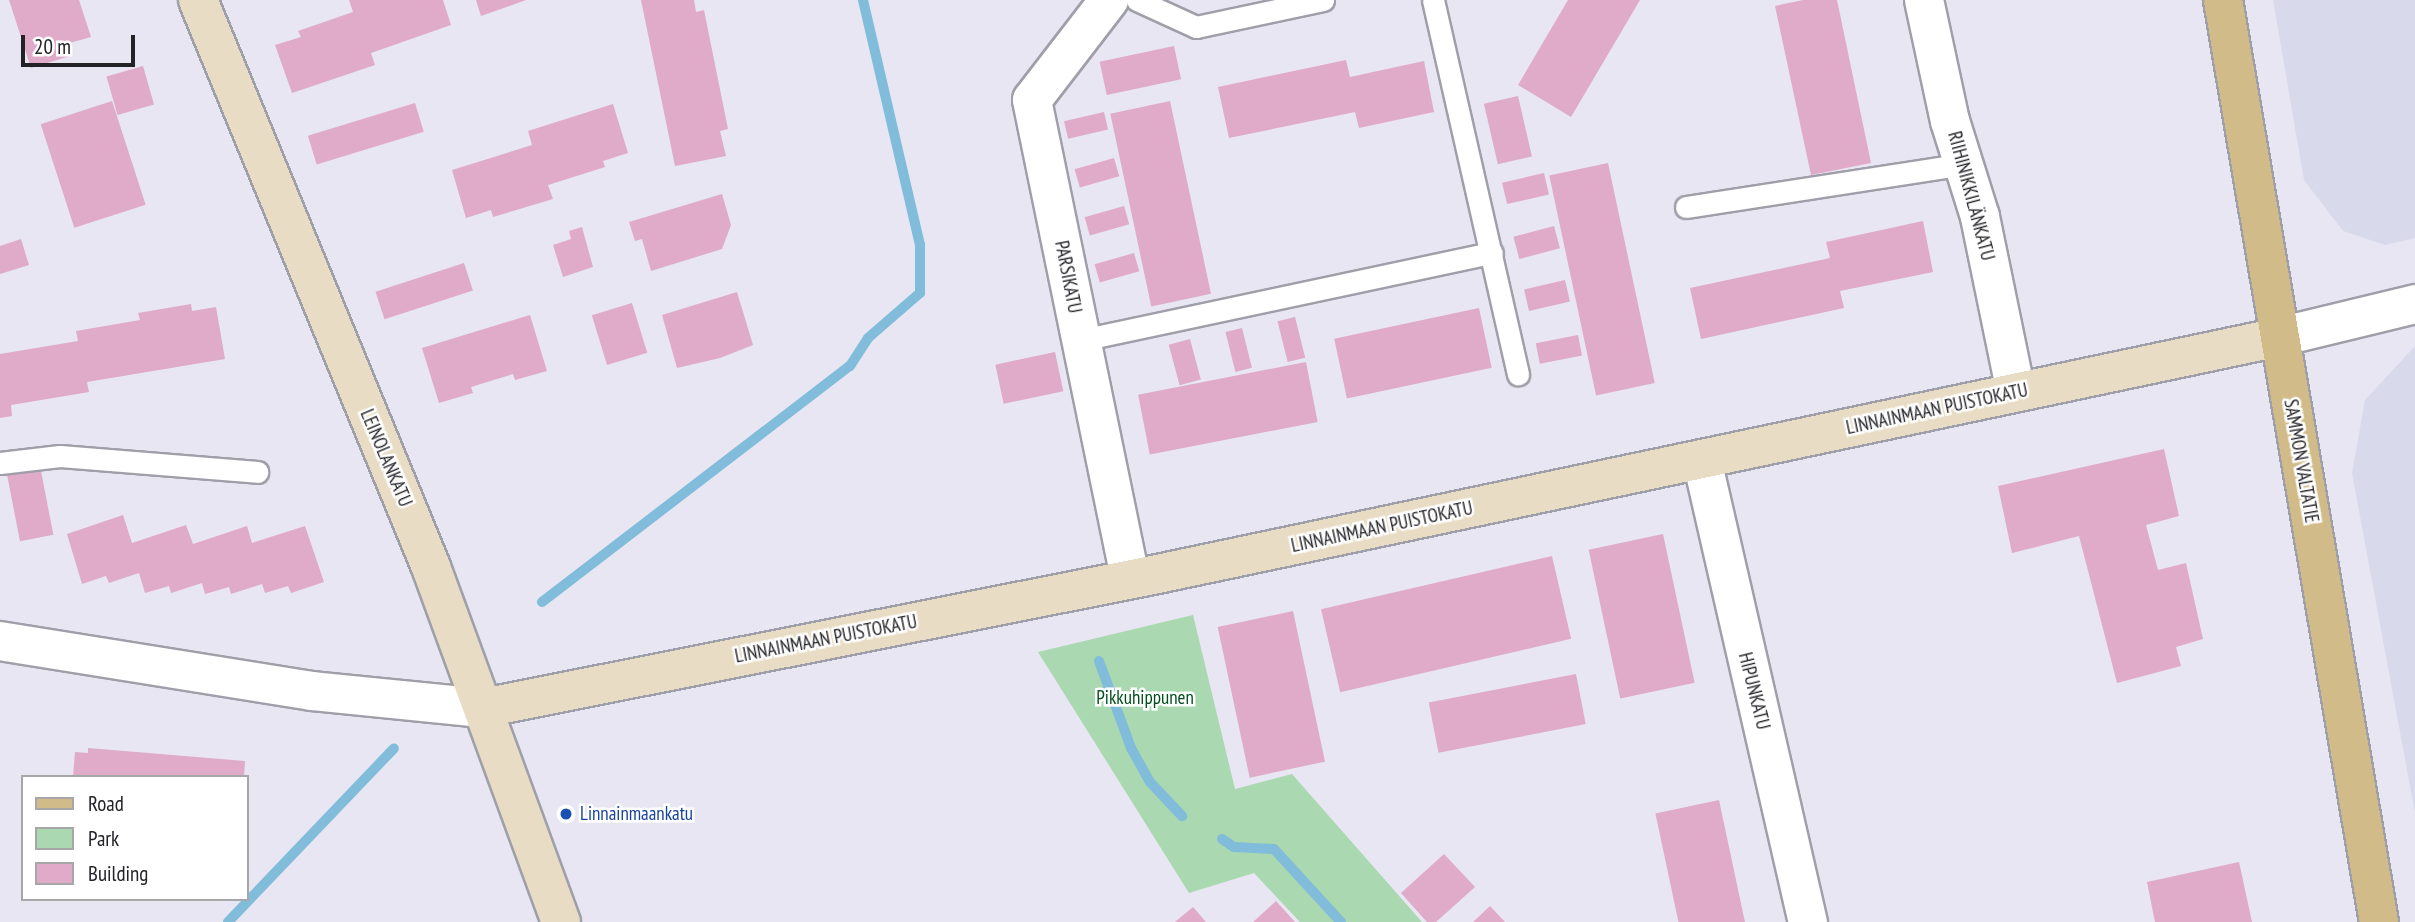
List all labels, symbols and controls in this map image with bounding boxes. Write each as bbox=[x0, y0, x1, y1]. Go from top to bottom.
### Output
scale bar bbox=[24, 21, 138, 65]
text: 20 m bbox=[34, 33, 71, 60]
street label: RIIHINIKKILÄNKATU bbox=[1943, 129, 1999, 263]
street label: PARSIKATU bbox=[1050, 239, 1086, 315]
street label: LINNAINMAAN PUISTOKATU bbox=[1844, 379, 2030, 439]
street label: SAMMON VALTATIE bbox=[2279, 397, 2323, 525]
street label: LEINOLANKATU bbox=[355, 406, 417, 510]
street label: LINNAINMAAN PUISTOKATU bbox=[1289, 497, 1475, 557]
street label: LINNAINMAAN PUISTOKATU bbox=[733, 610, 919, 668]
street label: HIPUNKATU bbox=[1733, 650, 1775, 732]
park label: Pikkuhippunen bbox=[1096, 687, 1194, 709]
legend bbox=[21, 775, 248, 901]
text: Road bbox=[88, 790, 124, 817]
place label: Linnainmaankatu bbox=[580, 803, 693, 825]
marker: Linnainmaankatu bbox=[558, 806, 574, 822]
text: Park bbox=[88, 825, 119, 852]
text: Building bbox=[88, 860, 148, 887]

